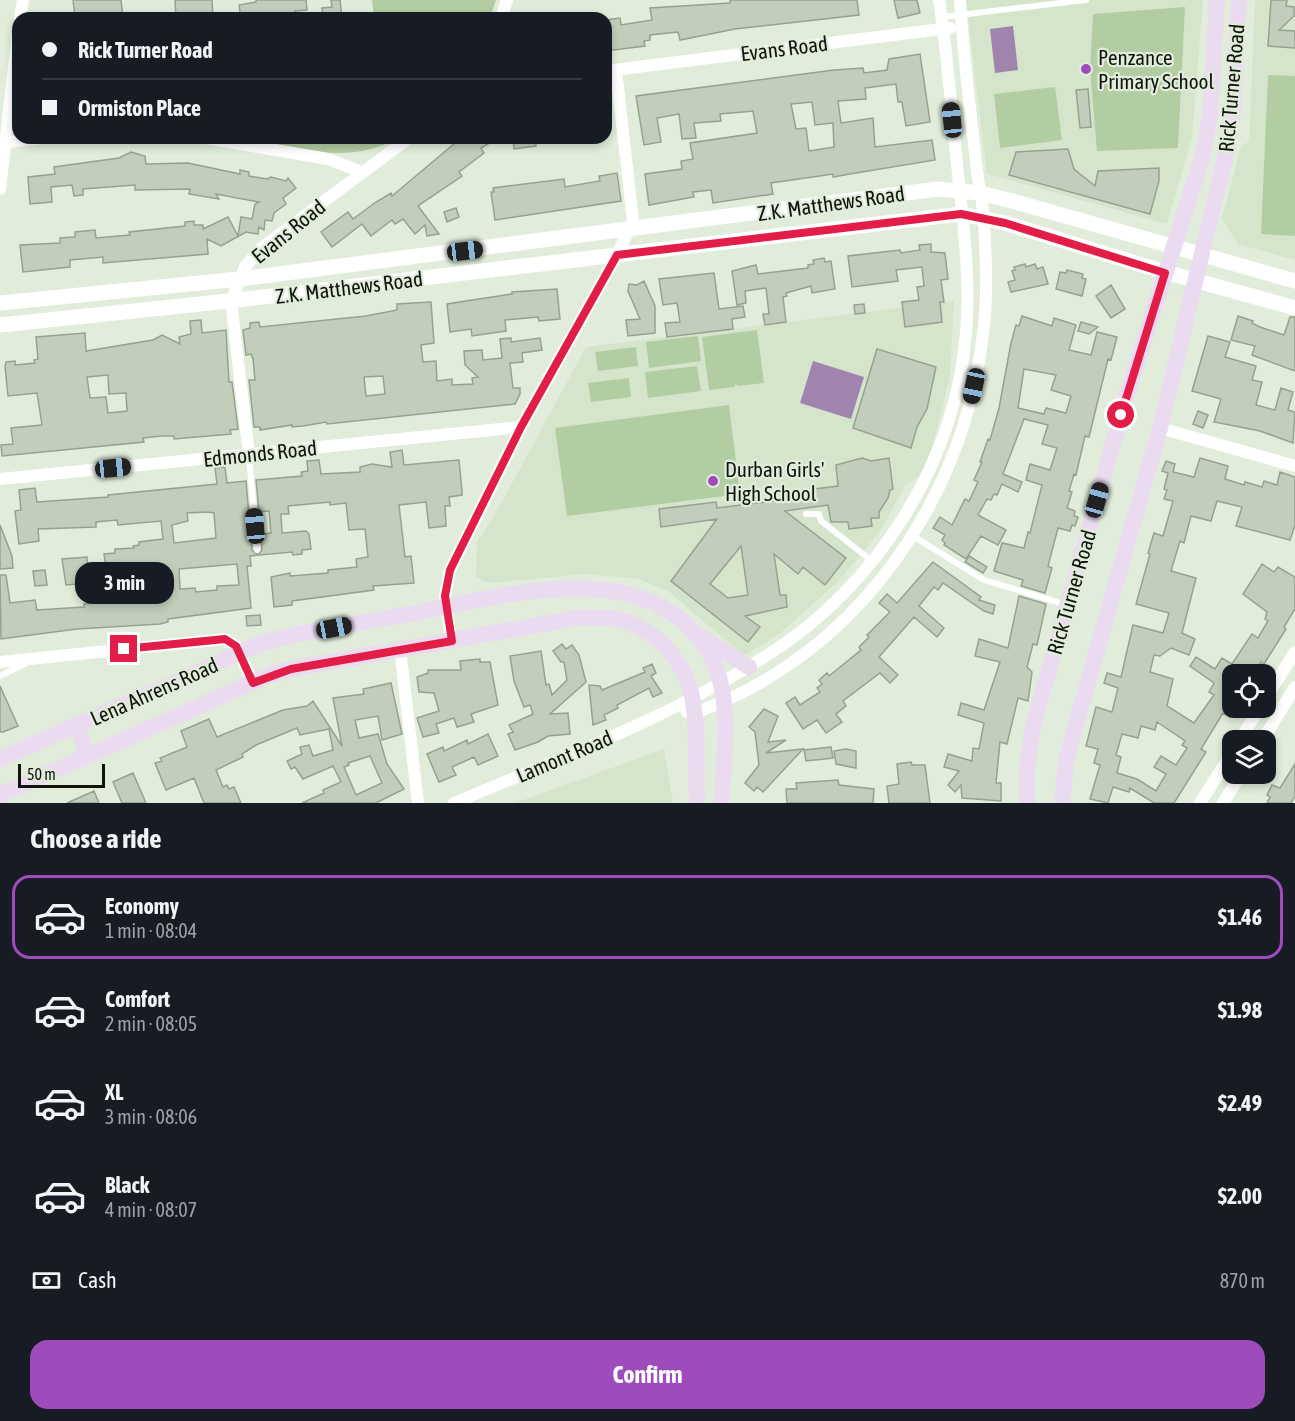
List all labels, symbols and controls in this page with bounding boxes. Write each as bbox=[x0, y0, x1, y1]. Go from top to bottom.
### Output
street label: Rick Turner Road bbox=[1213, 23, 1249, 153]
street label: Evans Road bbox=[739, 31, 829, 65]
text: Rick Turner Road bbox=[78, 37, 213, 63]
place label: Penzance Primary School bbox=[1098, 45, 1214, 93]
marker: Penzance Primary School bbox=[1079, 62, 1093, 76]
text: Ormiston Place bbox=[78, 95, 201, 121]
car bbox=[941, 101, 963, 139]
street label: Z.K. Matthews Road bbox=[756, 181, 906, 225]
street label: Evans Road bbox=[246, 194, 330, 268]
car bbox=[446, 240, 484, 262]
street label: Z.K. Matthews Road bbox=[274, 266, 424, 308]
car bbox=[961, 367, 987, 405]
route start bbox=[1107, 401, 1134, 428]
street label: Edmonds Road bbox=[202, 435, 318, 471]
car bbox=[94, 457, 132, 479]
place label: Durban Girls' High School bbox=[725, 457, 824, 505]
marker: Durban Girls' High School bbox=[706, 474, 720, 488]
car bbox=[1083, 480, 1111, 520]
car bbox=[244, 507, 266, 545]
street label: Rick Turner Road bbox=[1042, 527, 1100, 657]
callout: 3 min bbox=[74, 562, 174, 604]
text: 3 min bbox=[104, 571, 145, 594]
car bbox=[315, 616, 353, 640]
route end bbox=[110, 635, 137, 662]
street label: Lena Ahrens Road bbox=[86, 652, 222, 730]
map controls bbox=[1222, 664, 1276, 784]
button: locate bbox=[1222, 664, 1276, 718]
street label: Lamont Road bbox=[512, 725, 616, 787]
button: layers bbox=[1222, 730, 1276, 784]
scale bar bbox=[18, 761, 105, 788]
text: 50 m bbox=[27, 765, 56, 783]
text: Choose a ride bbox=[30, 823, 162, 854]
icon: car bbox=[33, 890, 87, 944]
text: Economy bbox=[105, 893, 179, 919]
text: $1.46 bbox=[1218, 904, 1262, 930]
text: 1 min · 08:04 bbox=[105, 919, 197, 942]
icon: car bbox=[33, 983, 87, 1037]
text: Comfort bbox=[105, 986, 170, 1012]
text: $1.98 bbox=[1218, 997, 1262, 1023]
text: 2 min · 08:05 bbox=[105, 1012, 197, 1035]
icon: car bbox=[33, 1076, 87, 1130]
text: XL bbox=[105, 1079, 123, 1105]
text: $2.49 bbox=[1218, 1090, 1262, 1116]
text: 3 min · 08:06 bbox=[105, 1105, 197, 1128]
icon: car bbox=[33, 1169, 87, 1223]
text: Black bbox=[105, 1172, 149, 1198]
text: $2.00 bbox=[1218, 1183, 1262, 1209]
text: 4 min · 08:07 bbox=[105, 1198, 197, 1221]
icon: cash bbox=[30, 1264, 63, 1297]
text: Cash bbox=[78, 1267, 117, 1293]
text: 870 m bbox=[1220, 1269, 1265, 1292]
button: Confirm bbox=[30, 1340, 1265, 1409]

